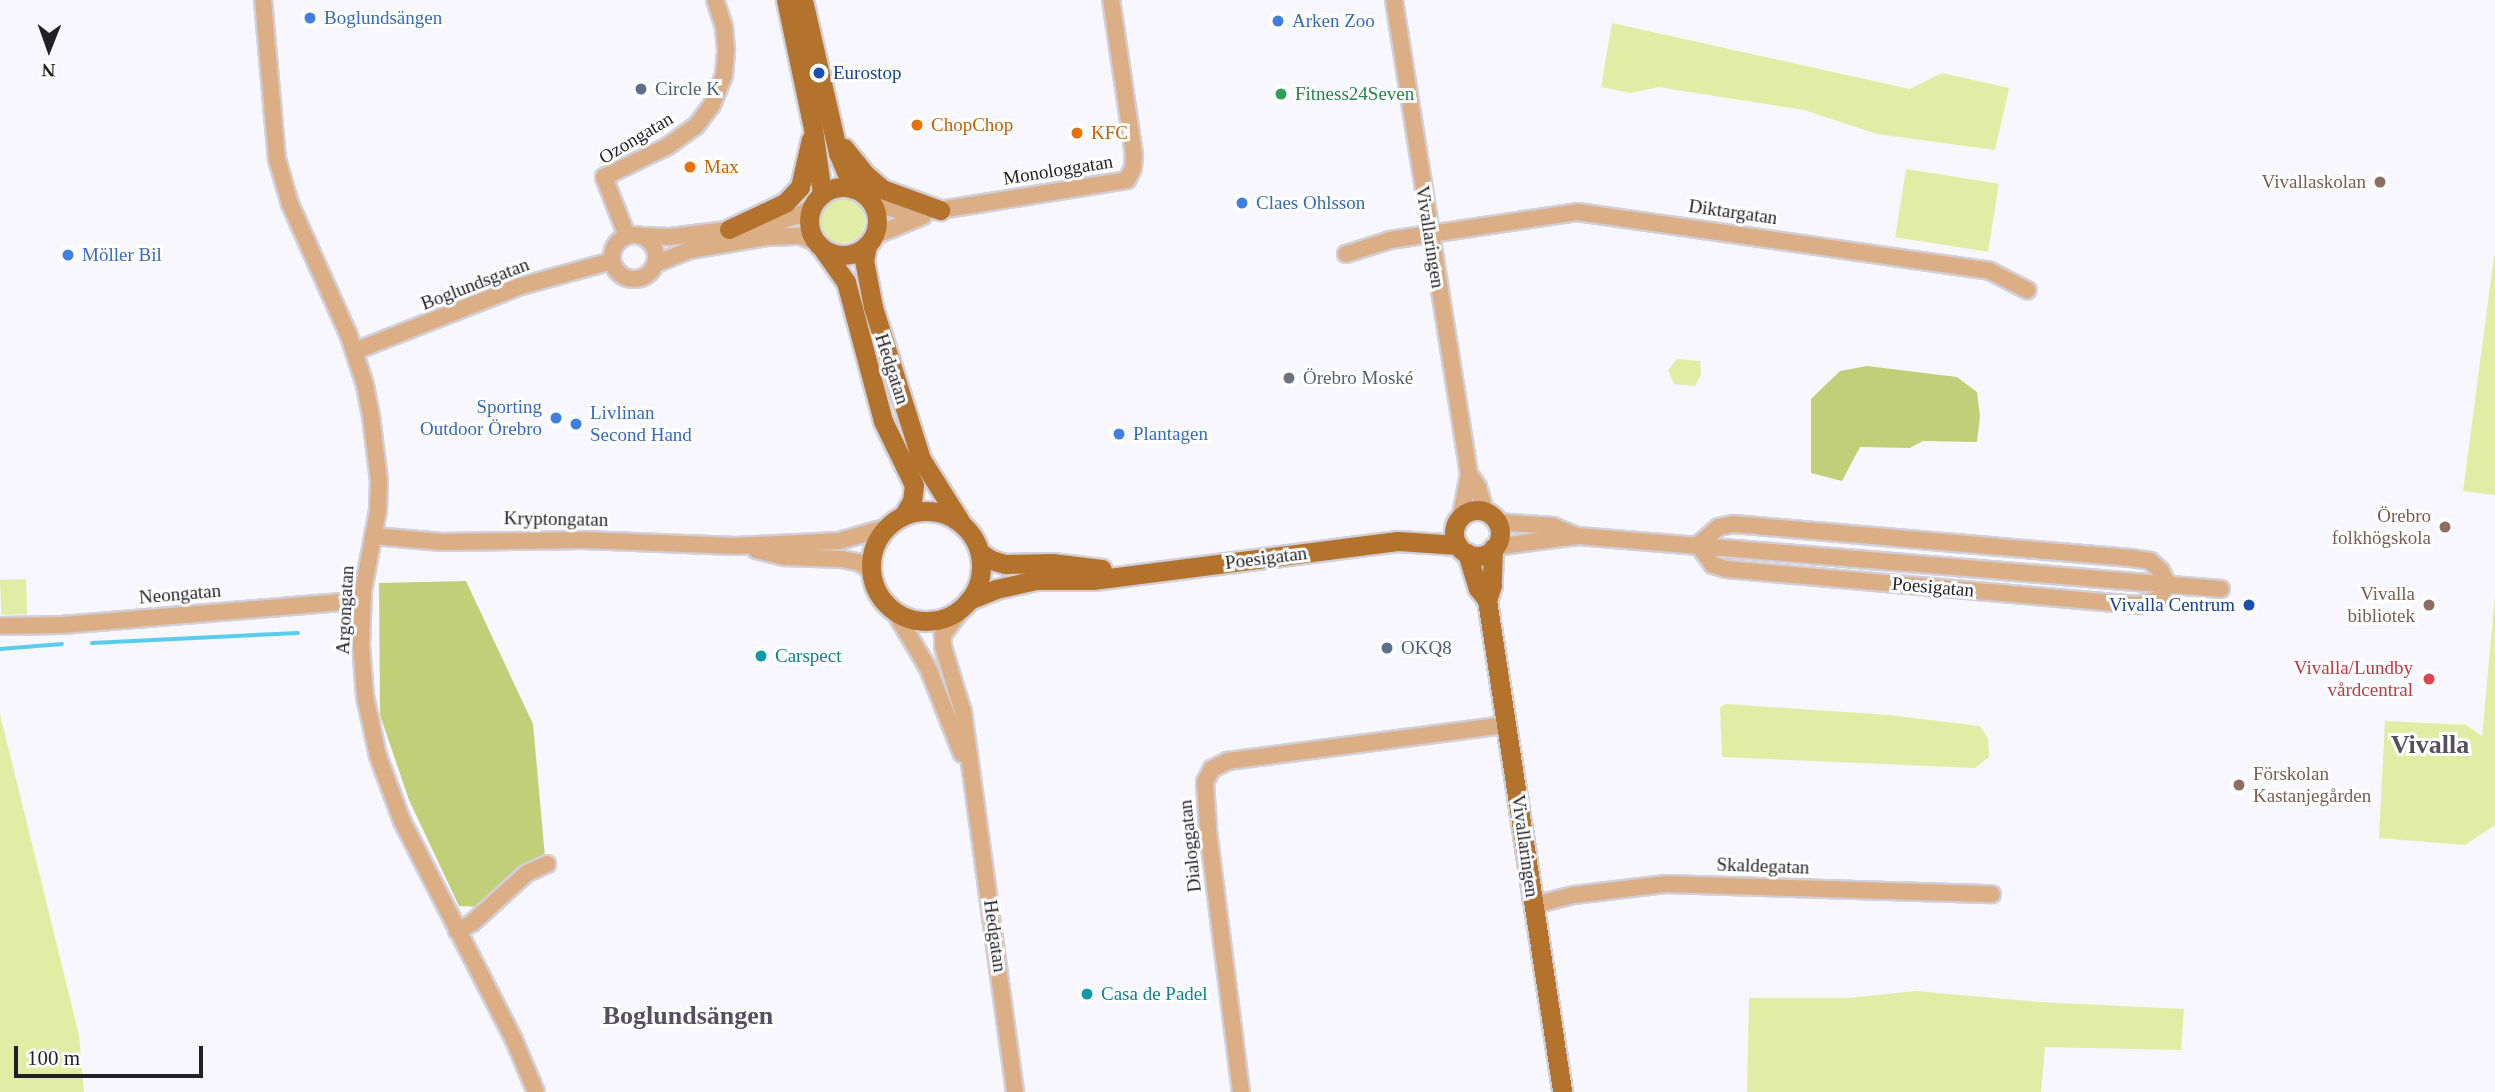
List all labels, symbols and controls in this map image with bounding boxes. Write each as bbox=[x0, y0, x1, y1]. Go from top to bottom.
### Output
place label: Boglundsängen bbox=[324, 7, 442, 29]
marker: Boglundsängen bbox=[302, 10, 318, 26]
place label: Arken Zoo bbox=[1292, 10, 1375, 32]
marker: Arken Zoo bbox=[1270, 13, 1286, 29]
north arrow bbox=[14, 14, 84, 84]
text: N bbox=[42, 60, 56, 81]
place label: Eurostop bbox=[833, 62, 902, 84]
marker: Eurostop bbox=[811, 65, 827, 81]
place label: Circle K bbox=[655, 78, 720, 100]
marker: Circle K bbox=[633, 81, 649, 97]
place label: Fitness24Seven bbox=[1295, 83, 1414, 105]
marker: Fitness24Seven bbox=[1273, 86, 1289, 102]
street label: Ozongatan bbox=[595, 107, 677, 169]
place label: ChopChop bbox=[931, 114, 1013, 136]
marker: ChopChop bbox=[909, 117, 925, 133]
place label: KFC bbox=[1091, 122, 1128, 144]
marker: KFC bbox=[1069, 125, 1085, 141]
street label: Monologgatan bbox=[1001, 150, 1115, 190]
place label: Max bbox=[704, 156, 739, 178]
marker: Max bbox=[682, 159, 698, 175]
place label: Vivallaskolan bbox=[2262, 171, 2366, 193]
marker: Vivallaskolan bbox=[2372, 174, 2388, 190]
street label: Vivallaringen bbox=[1411, 184, 1449, 290]
place label: Claes Ohlsson bbox=[1256, 192, 1365, 214]
street label: Diktargatan bbox=[1687, 194, 1779, 230]
marker: Claes Ohlsson bbox=[1234, 195, 1250, 211]
place label: Möller Bil bbox=[82, 244, 162, 266]
marker: Möller Bil bbox=[60, 247, 76, 263]
street label: Boglundsgatan bbox=[418, 253, 532, 315]
street label: Hedgatan bbox=[870, 331, 914, 407]
place label: Örebro Moské bbox=[1303, 367, 1413, 389]
marker: Örebro Moské bbox=[1281, 370, 1297, 386]
place label: Sporting Outdoor Örebro bbox=[420, 396, 542, 440]
place label: Livlinan Second Hand bbox=[590, 402, 692, 446]
marker: Sporting Outdoor Örebro bbox=[548, 410, 564, 426]
marker: Livlinan Second Hand bbox=[568, 416, 584, 432]
place label: Plantagen bbox=[1133, 423, 1208, 445]
marker: Plantagen bbox=[1111, 426, 1127, 442]
place label: Örebro folkhögskola bbox=[2332, 505, 2431, 549]
street label: Kryptongatan bbox=[504, 507, 608, 531]
marker: Örebro folkhögskola bbox=[2437, 519, 2453, 535]
street label: Poesigatan bbox=[1224, 542, 1308, 574]
street label: Argongatan bbox=[331, 565, 359, 655]
street label: Poesigatan bbox=[1891, 572, 1975, 602]
street label: Neongatan bbox=[138, 579, 222, 609]
place label: Vivalla bibliotek bbox=[2347, 583, 2415, 627]
place label: Vivalla Centrum bbox=[2109, 594, 2235, 616]
marker: Vivalla Centrum bbox=[2241, 597, 2257, 613]
marker: Vivalla bibliotek bbox=[2421, 597, 2437, 613]
place label: OKQ8 bbox=[1401, 637, 1452, 659]
marker: OKQ8 bbox=[1379, 640, 1395, 656]
place label: Carspect bbox=[775, 645, 841, 667]
marker: Carspect bbox=[753, 648, 769, 664]
place label: Vivalla/Lundby vårdcentral bbox=[2294, 657, 2413, 701]
marker: Vivalla/Lundby vårdcentral bbox=[2419, 669, 2439, 689]
district label: Vivalla bbox=[2391, 729, 2469, 761]
place label: Förskolan Kastanjegården bbox=[2253, 763, 2371, 807]
marker: Förskolan Kastanjegården bbox=[2231, 777, 2247, 793]
street label: Vivallaringen bbox=[1507, 793, 1543, 899]
street label: Dialoggatan bbox=[1174, 799, 1206, 893]
street label: Skaldegatan bbox=[1716, 853, 1810, 879]
street label: Hedgatan bbox=[979, 898, 1011, 974]
place label: Casa de Padel bbox=[1101, 983, 1208, 1005]
marker: Casa de Padel bbox=[1079, 986, 1095, 1002]
district label: Boglundsängen bbox=[603, 1000, 773, 1032]
scale bar bbox=[18, 1032, 206, 1076]
text: 100 m bbox=[27, 1046, 80, 1070]

